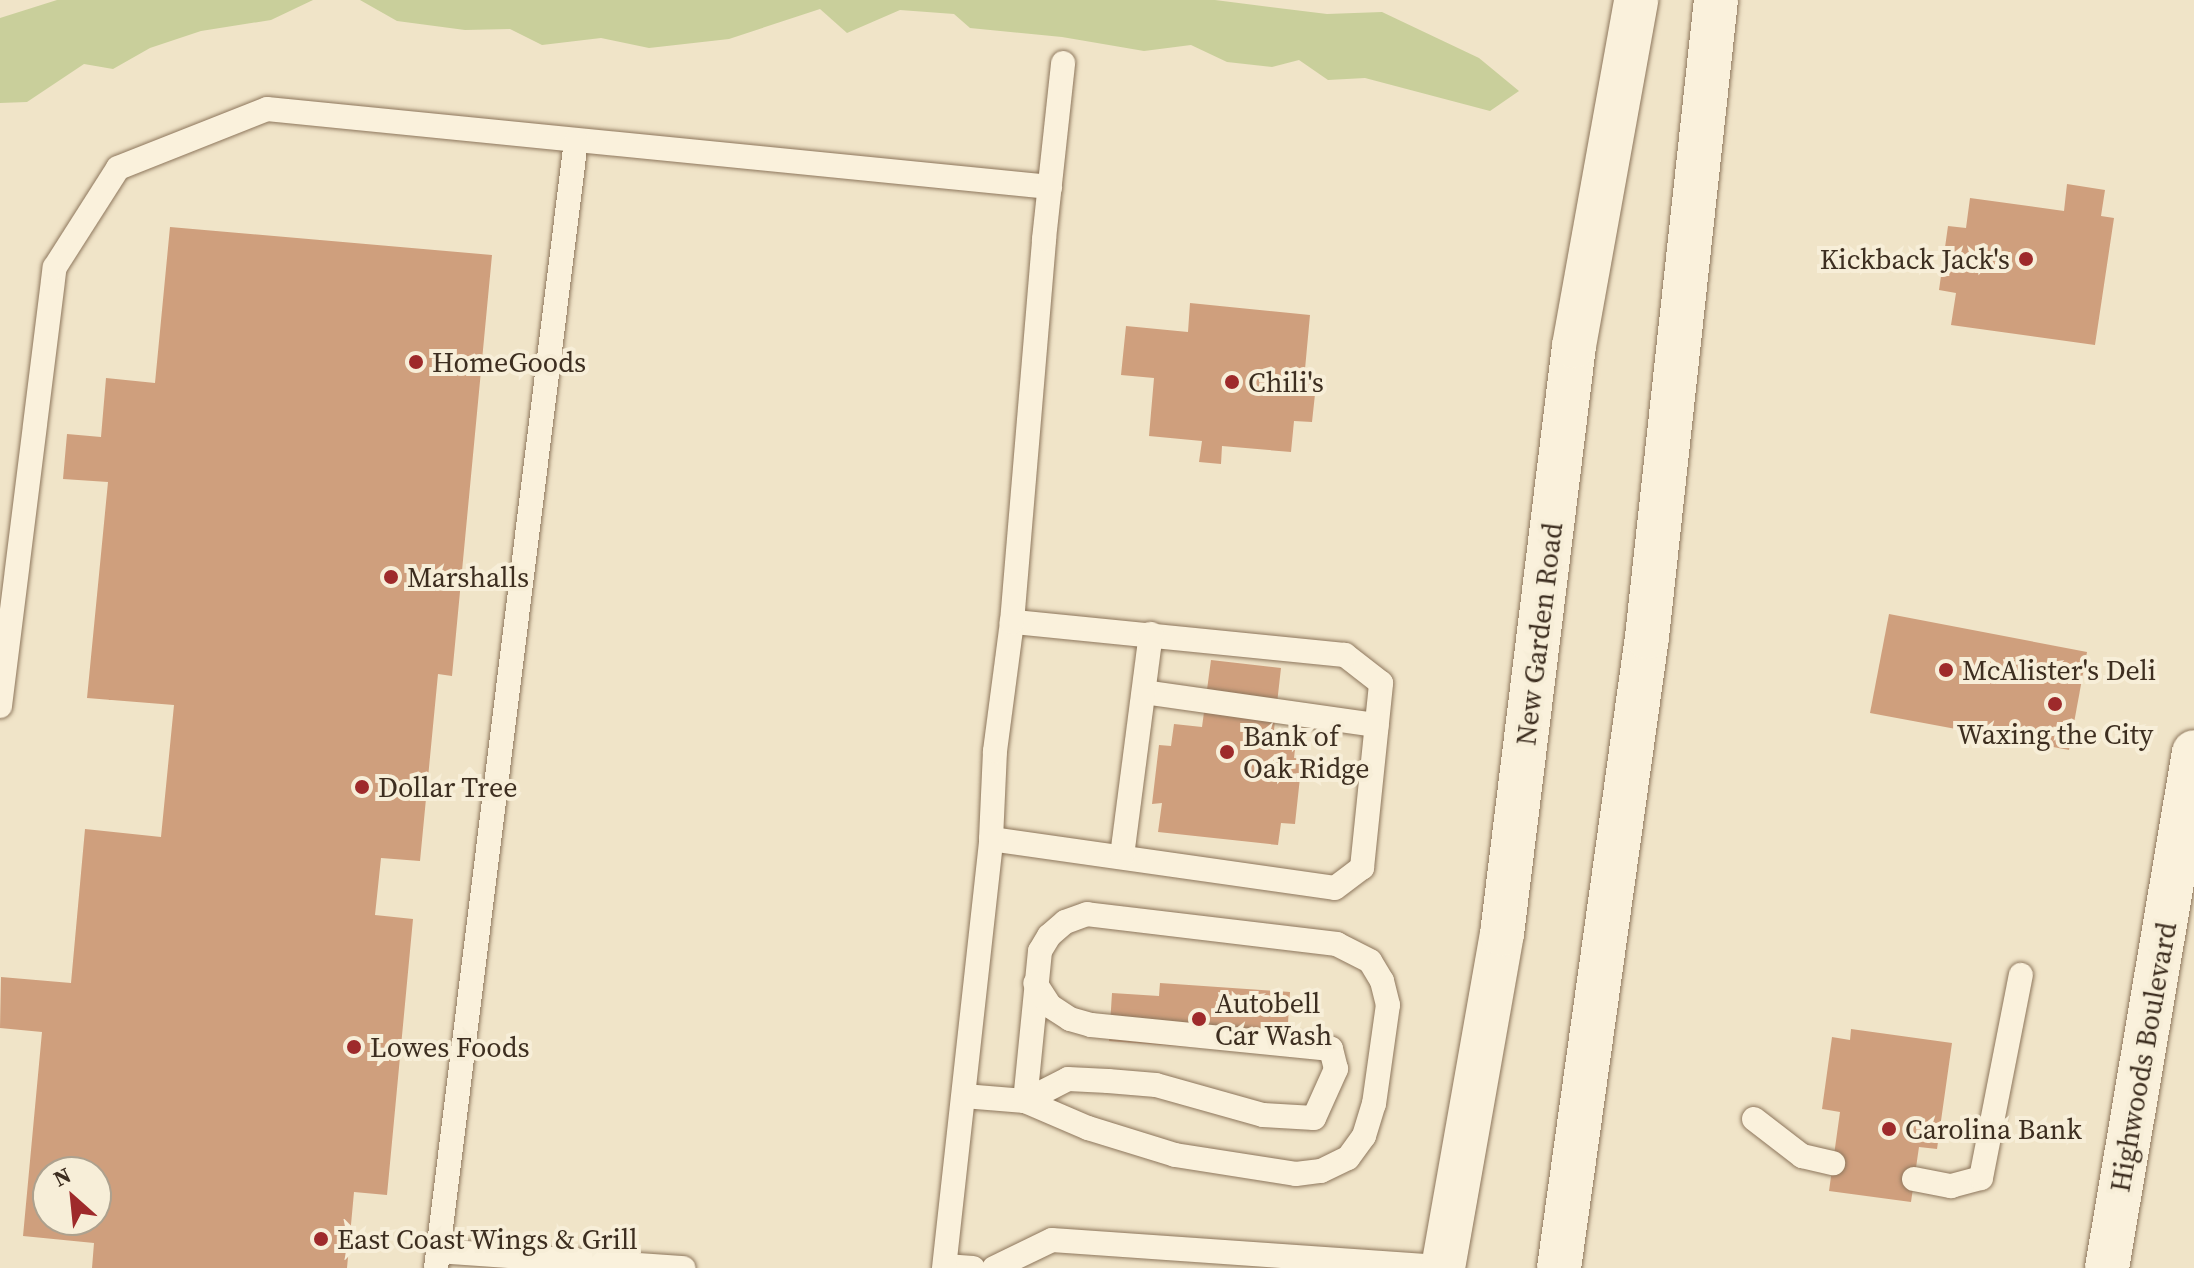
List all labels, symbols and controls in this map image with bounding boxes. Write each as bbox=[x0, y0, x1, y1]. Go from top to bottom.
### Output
place label: Kickback Jack's bbox=[1820, 242, 2010, 276]
marker: Kickback Jack's bbox=[2017, 250, 2035, 268]
place label: HomeGoods bbox=[432, 345, 586, 379]
marker: HomeGoods bbox=[407, 353, 425, 371]
place label: Chili's bbox=[1248, 365, 1324, 399]
marker: Chili's bbox=[1223, 373, 1241, 391]
street label: New Garden Road bbox=[1509, 521, 1569, 747]
place label: Marshalls bbox=[407, 560, 529, 594]
marker: Marshalls bbox=[382, 568, 400, 586]
place label: McAlister's Deli bbox=[1962, 653, 2156, 687]
marker: McAlister's Deli bbox=[1937, 661, 1955, 679]
marker: Waxing the City bbox=[2046, 695, 2064, 713]
place label: Waxing the City bbox=[1957, 717, 2153, 751]
place label: Bank of Oak Ridge bbox=[1243, 719, 1370, 785]
marker: Bank of Oak Ridge bbox=[1218, 743, 1236, 761]
place label: Dollar Tree bbox=[378, 770, 518, 804]
marker: Dollar Tree bbox=[353, 778, 371, 796]
street label: Highwoods Boulevard bbox=[2103, 919, 2183, 1195]
place label: Autobell Car Wash bbox=[1215, 986, 1333, 1052]
marker: Autobell Car Wash bbox=[1190, 1010, 1208, 1028]
place label: Lowes Foods bbox=[370, 1030, 530, 1064]
marker: Lowes Foods bbox=[345, 1038, 363, 1056]
place label: Carolina Bank bbox=[1905, 1112, 2082, 1146]
marker: Carolina Bank bbox=[1880, 1120, 1898, 1138]
north arrow bbox=[32, 1156, 112, 1236]
text: N bbox=[48, 1159, 76, 1193]
place label: East Coast Wings & Grill bbox=[337, 1222, 638, 1256]
marker: East Coast Wings & Grill bbox=[312, 1230, 330, 1248]

